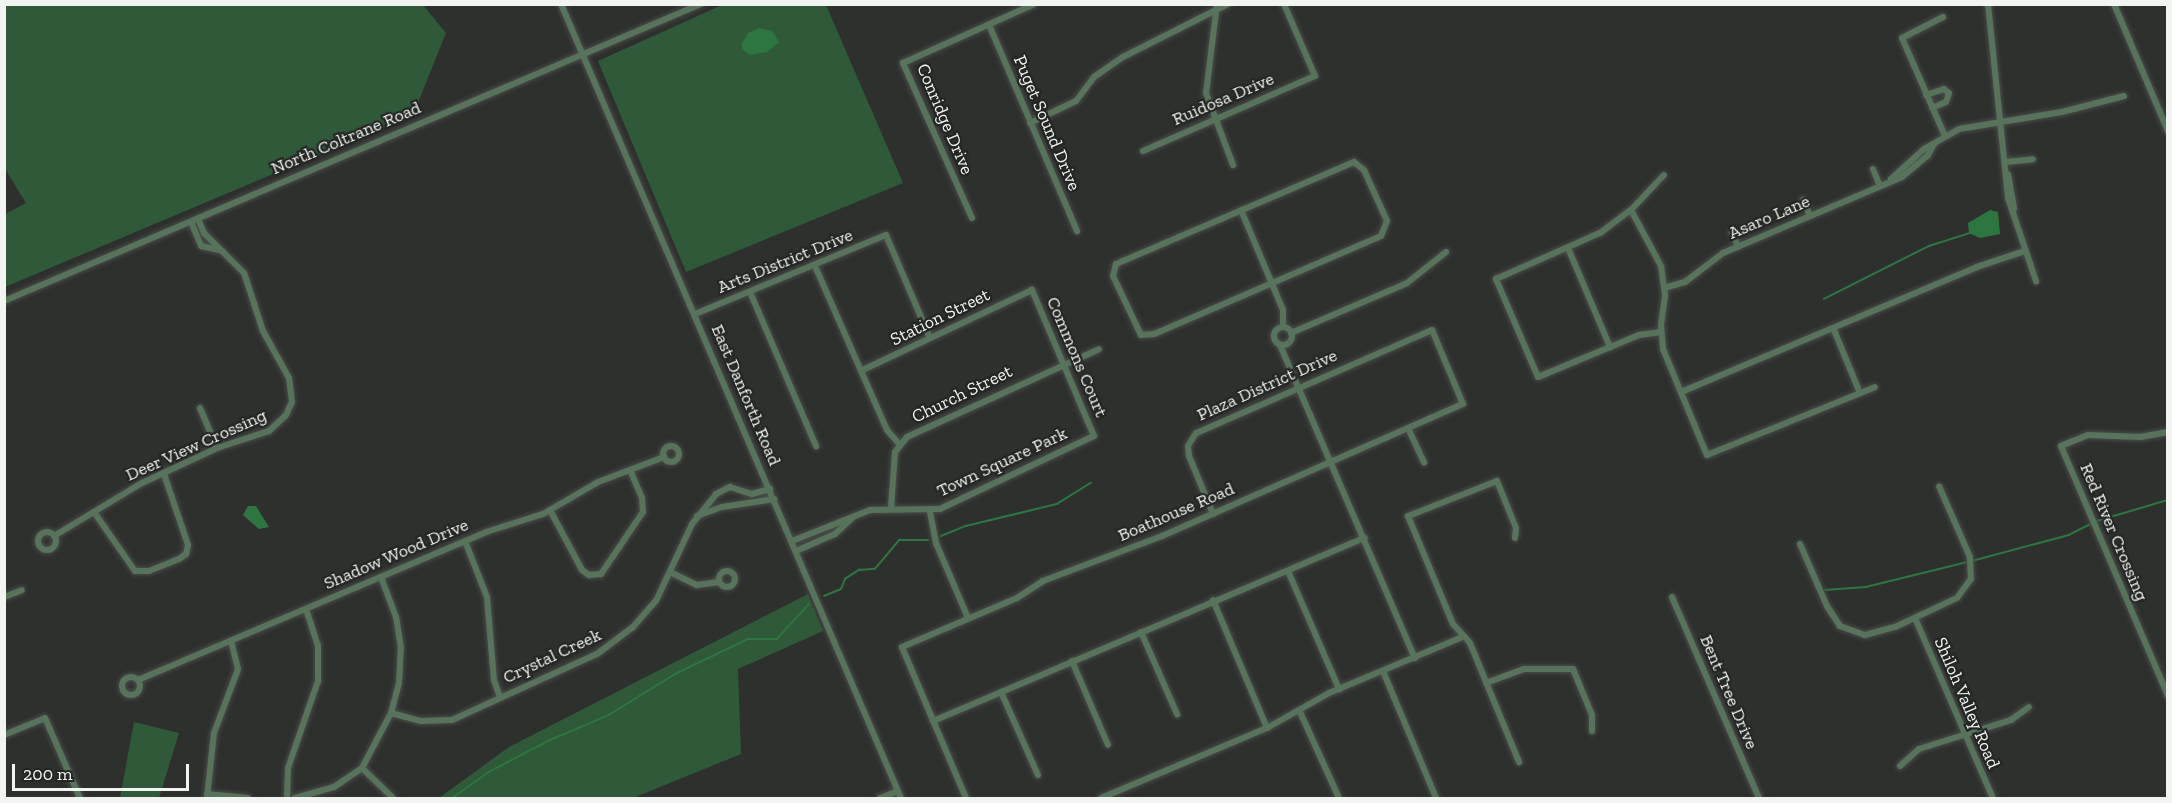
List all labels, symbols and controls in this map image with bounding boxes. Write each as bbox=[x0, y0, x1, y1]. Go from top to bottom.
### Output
street label: Puget Sound Drive bbox=[1009, 52, 1085, 194]
street label: Conridge Drive bbox=[912, 60, 978, 178]
street label: Ruidosa Drive bbox=[1169, 68, 1277, 130]
street label: North Coltrane Road bbox=[268, 97, 424, 179]
street label: Asaro Lane bbox=[1725, 190, 1813, 244]
street label: Arts District Drive bbox=[714, 224, 856, 298]
street label: Station Street bbox=[887, 284, 993, 350]
street label: Commons Court bbox=[1042, 294, 1112, 420]
street label: East Danforth Road bbox=[706, 321, 786, 469]
street label: Plaza District Drive bbox=[1194, 344, 1340, 426]
street label: Church Street bbox=[908, 360, 1016, 428]
street label: Deer View Crossing bbox=[122, 404, 270, 486]
street label: Town Square Park bbox=[934, 422, 1070, 502]
street label: Red River Crossing bbox=[2075, 460, 2153, 604]
street label: Boathouse Road bbox=[1115, 478, 1237, 546]
street label: Shadow Wood Drive bbox=[320, 514, 472, 594]
street label: Crystal Creek bbox=[500, 624, 604, 688]
street label: Bent Tree Drive bbox=[1695, 632, 1763, 752]
street label: Shiloh Valley Road bbox=[1929, 634, 2005, 772]
scale bar bbox=[15, 752, 192, 790]
text: 200 m bbox=[23, 763, 73, 785]

